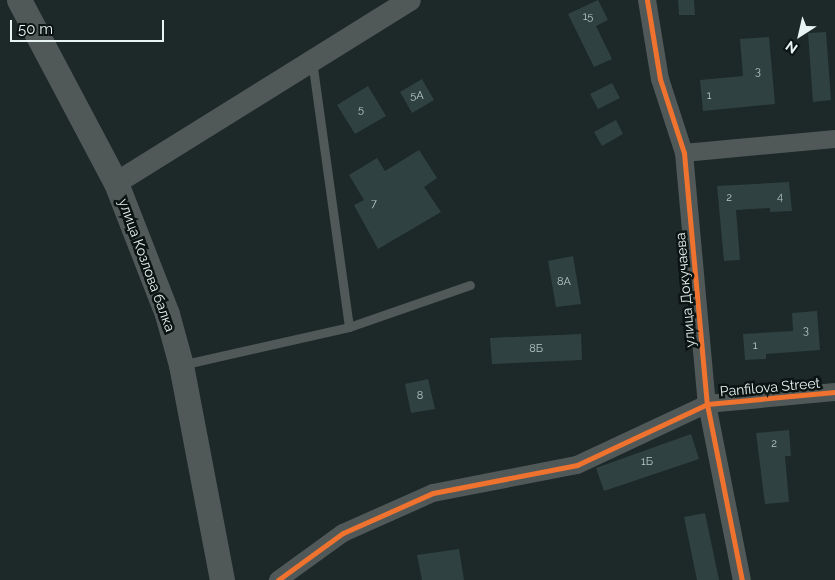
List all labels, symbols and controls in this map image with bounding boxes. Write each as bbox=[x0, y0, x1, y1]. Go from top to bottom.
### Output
scale bar bbox=[12, 10, 166, 42]
house number: 15 bbox=[583, 10, 593, 24]
north arrow bbox=[775, 10, 825, 60]
text: 50 m bbox=[18, 20, 53, 38]
text: N bbox=[782, 38, 800, 57]
house number: 3 bbox=[755, 65, 761, 79]
house number: 5А bbox=[410, 89, 424, 103]
house number: 1 bbox=[707, 89, 711, 103]
house number: 5 bbox=[358, 103, 364, 117]
house number: 4 bbox=[777, 190, 783, 204]
house number: 2 bbox=[726, 191, 732, 205]
street label: улица Козлова балка bbox=[115, 196, 179, 334]
house number: 7 bbox=[371, 197, 377, 211]
street label: улица Докучаева bbox=[672, 232, 698, 348]
house number: 8А bbox=[557, 275, 571, 289]
house number: 3 bbox=[803, 324, 809, 338]
house number: 1 bbox=[753, 339, 757, 353]
house number: 8Б bbox=[529, 342, 543, 356]
street label: Panfilova Street bbox=[719, 374, 821, 400]
house number: 8 bbox=[417, 389, 423, 403]
house number: 2 bbox=[771, 437, 777, 451]
house number: 1Б bbox=[641, 455, 653, 469]

